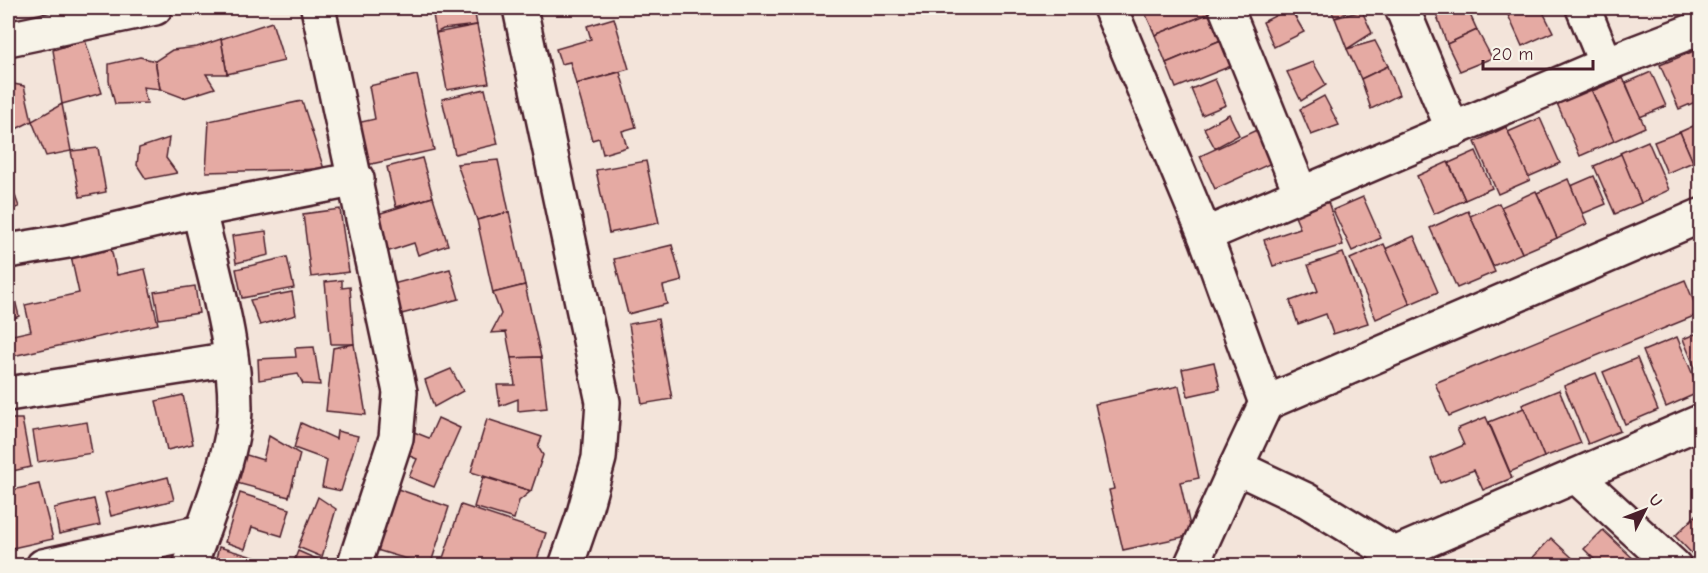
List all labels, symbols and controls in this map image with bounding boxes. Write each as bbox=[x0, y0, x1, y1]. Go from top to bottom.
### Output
scale bar bbox=[1483, 33, 1592, 71]
text: 20 m bbox=[1492, 44, 1533, 65]
north arrow bbox=[1615, 480, 1675, 540]
text: U bbox=[1645, 491, 1666, 511]

